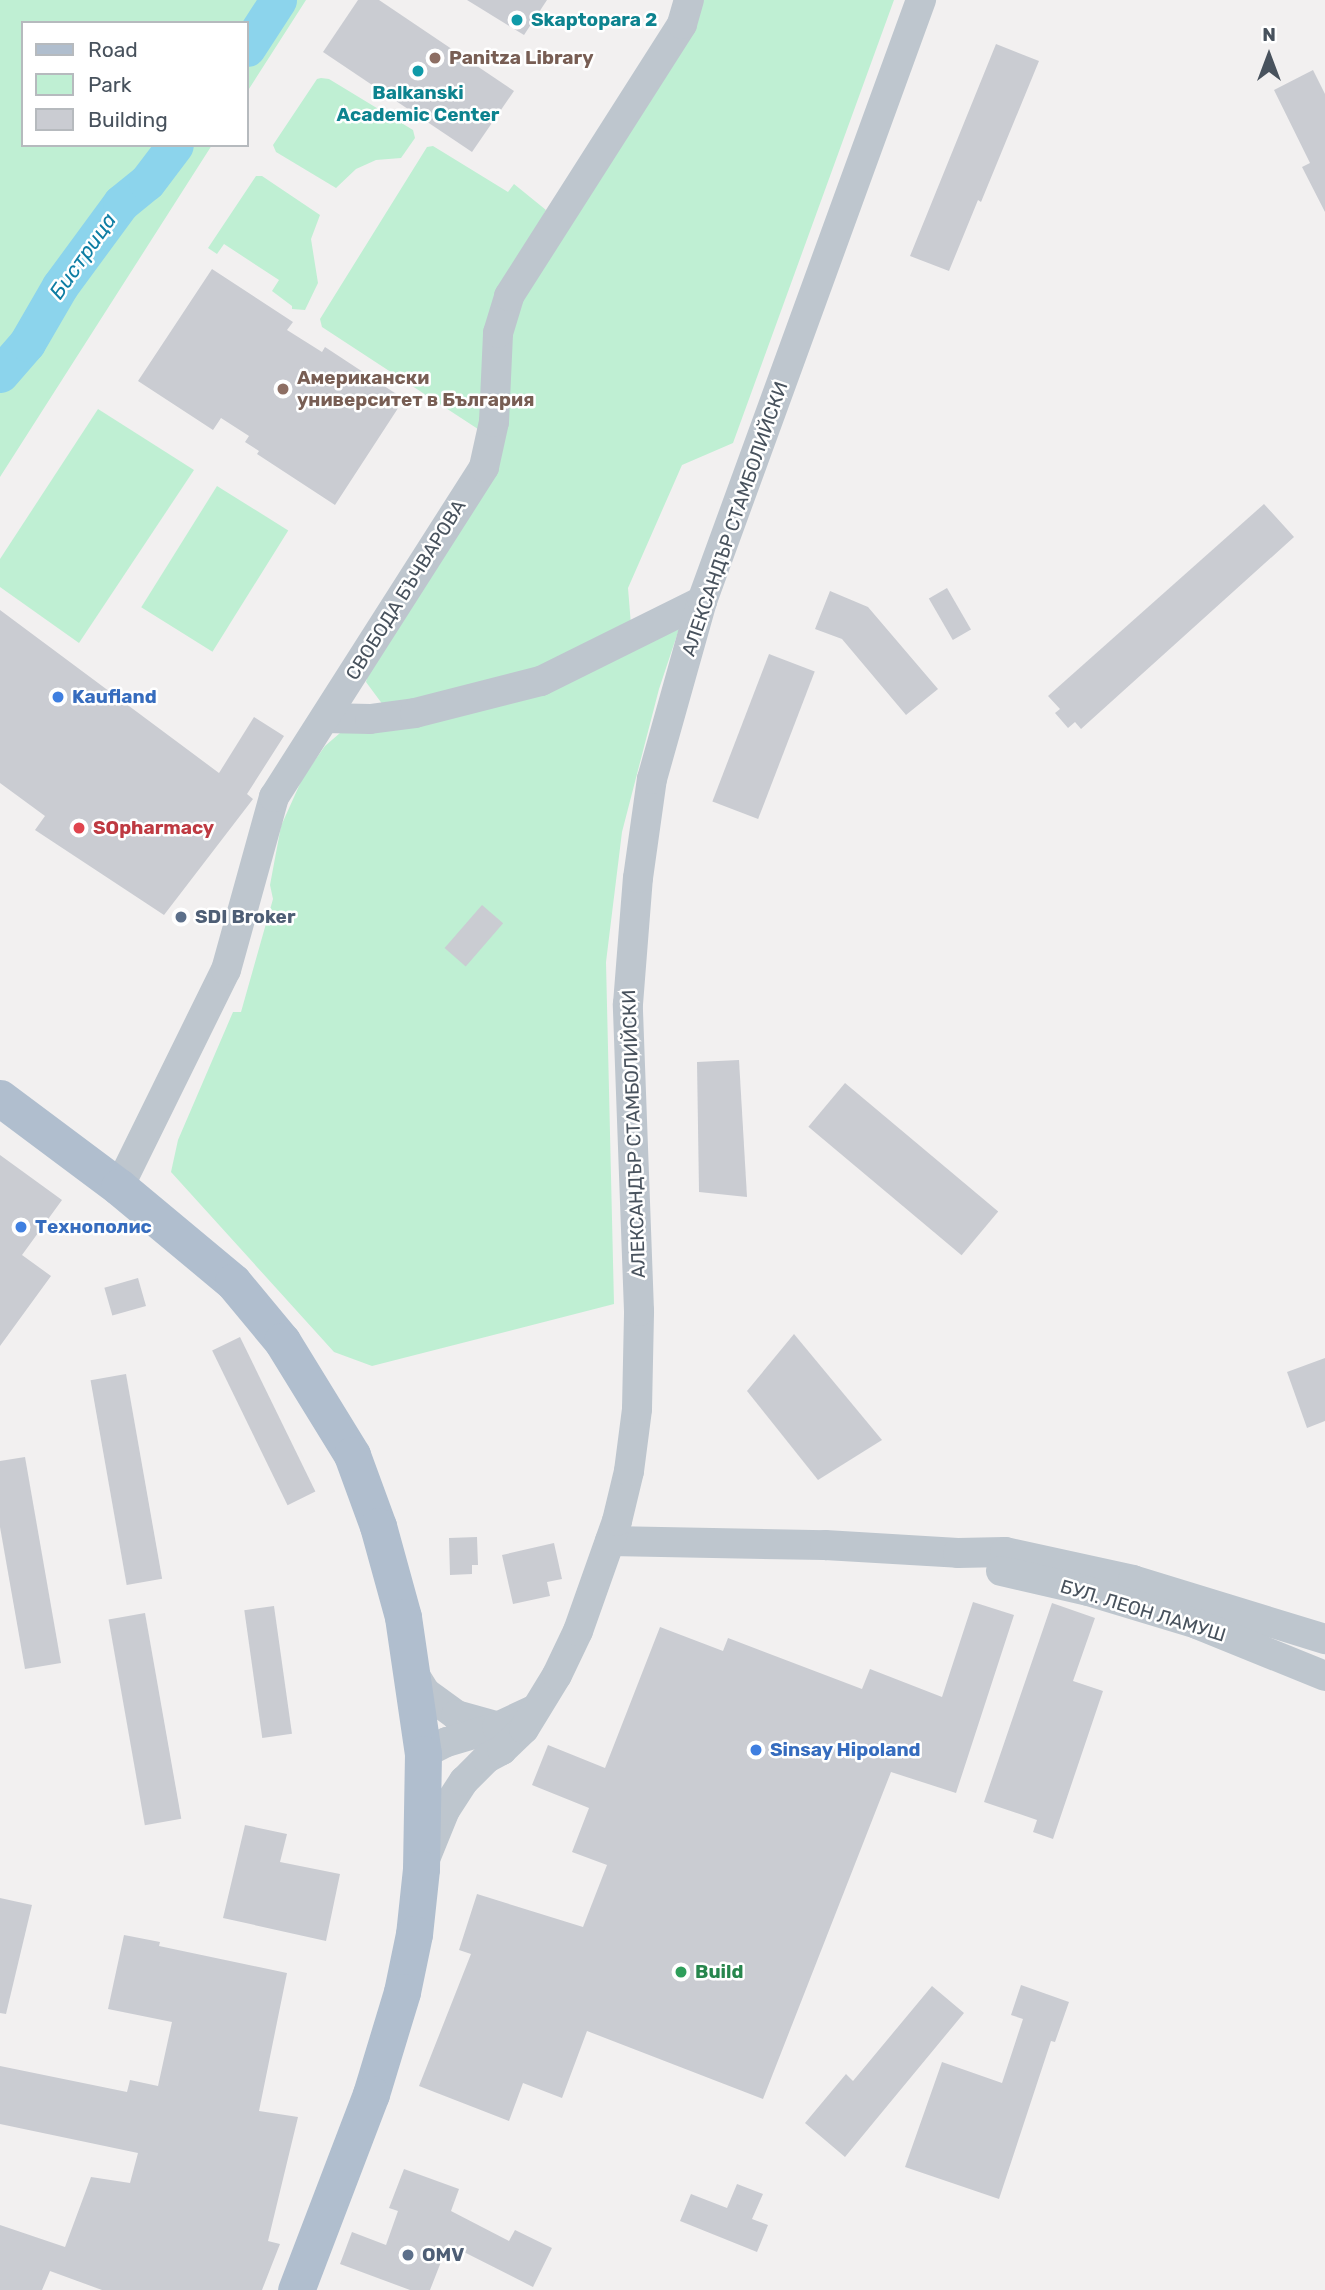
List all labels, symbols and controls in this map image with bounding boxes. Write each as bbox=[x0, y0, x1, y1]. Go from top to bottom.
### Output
place label: Skaptopara 2 bbox=[531, 9, 657, 31]
marker: Skaptopara 2 bbox=[509, 12, 525, 28]
legend bbox=[21, 21, 248, 147]
north arrow bbox=[1234, 21, 1304, 91]
text: N bbox=[1262, 23, 1276, 46]
text: Road bbox=[88, 37, 138, 62]
place label: Panitza Library bbox=[449, 47, 594, 69]
marker: Panitza Library bbox=[427, 50, 443, 66]
marker: Balkanski Academic Center bbox=[410, 63, 426, 79]
text: Park bbox=[88, 72, 132, 97]
place label: Balkanski Academic Center bbox=[337, 82, 499, 126]
text: Building bbox=[88, 107, 168, 132]
water label: Бистрица bbox=[44, 208, 122, 304]
place label: Американски университет в България bbox=[297, 367, 535, 411]
street label: АЛЕКСАНДЪР СТАМБОЛИЙСКИ bbox=[677, 379, 793, 659]
marker: Американски университет в България bbox=[275, 381, 291, 397]
street label: СВОБОДА БЪЧВАРОВА bbox=[341, 496, 471, 684]
place label: Kaufland bbox=[72, 686, 157, 708]
marker: Kaufland bbox=[50, 689, 66, 705]
place label: SOpharmacy bbox=[93, 817, 214, 839]
marker: SOpharmacy bbox=[71, 820, 87, 836]
place label: SDI Broker bbox=[195, 906, 296, 928]
marker: SDI Broker bbox=[173, 909, 189, 925]
street label: АЛЕКСАНДЪР СТАМБОЛИЙСКИ bbox=[618, 989, 650, 1279]
place label: Технополис bbox=[35, 1216, 152, 1238]
marker: Технополис bbox=[13, 1219, 29, 1235]
street label: БУЛ. ЛЕОН ЛАМУШ bbox=[1057, 1575, 1229, 1647]
place label: Sinsay Hipoland bbox=[770, 1739, 921, 1761]
marker: Sinsay Hipoland bbox=[748, 1742, 764, 1758]
place label: Build bbox=[695, 1961, 743, 1983]
marker: Build bbox=[673, 1964, 689, 1980]
place label: OMV bbox=[422, 2244, 464, 2266]
marker: OMV bbox=[400, 2247, 416, 2263]

